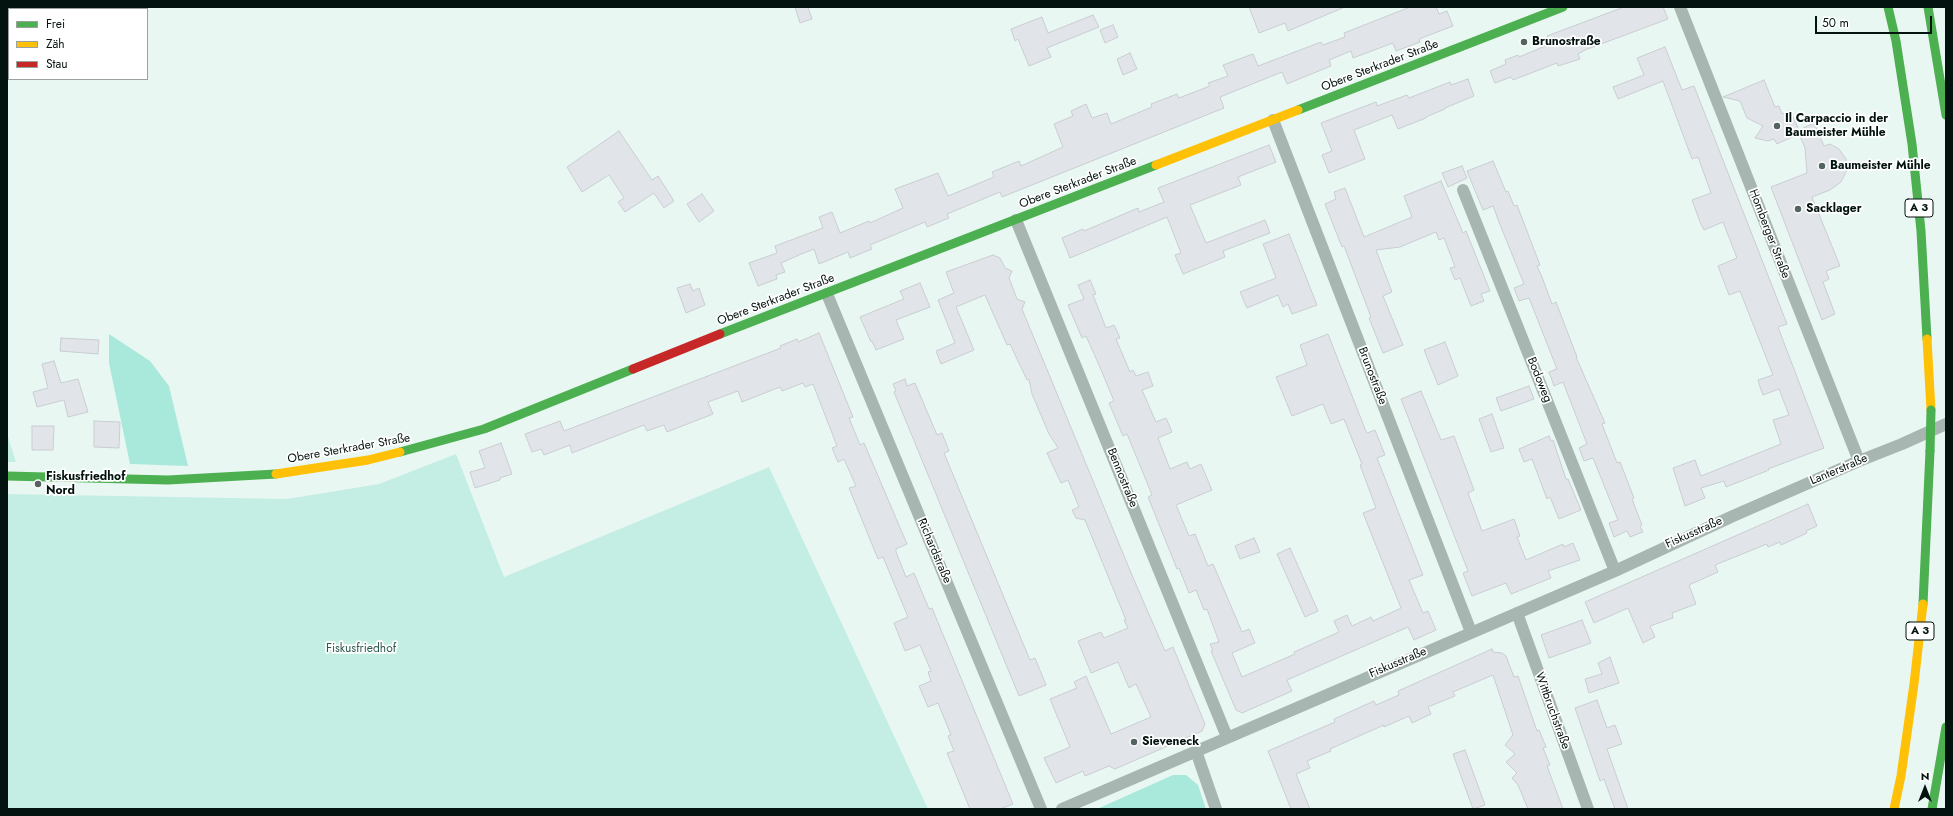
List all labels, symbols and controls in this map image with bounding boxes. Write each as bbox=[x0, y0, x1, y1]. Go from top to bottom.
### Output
legend bbox=[8, 8, 148, 80]
scale bar bbox=[1817, 8, 1934, 34]
text: 50 m bbox=[1822, 14, 1849, 32]
text: Frei bbox=[46, 15, 65, 33]
text: Zäh bbox=[46, 35, 65, 53]
place label: Brunostraße bbox=[1532, 35, 1601, 49]
street label: Obere Sterkrader Straße bbox=[1319, 37, 1441, 95]
marker: Brunostraße bbox=[1519, 37, 1529, 47]
text: Stau bbox=[46, 55, 68, 73]
place label: Il Carpaccio in der Baumeister Mühle bbox=[1785, 112, 1888, 140]
marker: Il Carpaccio in der Baumeister Mühle bbox=[1772, 121, 1782, 131]
street label: Obere Sterkrader Straße bbox=[1017, 154, 1139, 212]
place label: Baumeister Mühle bbox=[1830, 159, 1931, 173]
marker: Baumeister Mühle bbox=[1817, 161, 1827, 171]
street label: Homberger Straße bbox=[1745, 187, 1793, 281]
road number: A 3 bbox=[1905, 199, 1933, 217]
place label: Sacklager bbox=[1806, 202, 1862, 216]
marker: Sacklager bbox=[1793, 204, 1803, 214]
street label: Obere Sterkrader Straße bbox=[715, 271, 837, 329]
street label: Brunostraße bbox=[1354, 345, 1390, 407]
street label: Bodoweg bbox=[1523, 355, 1555, 405]
street label: Obere Sterkrader Straße bbox=[287, 431, 411, 467]
street label: Bennostraße bbox=[1104, 446, 1140, 510]
street label: Lanterstraße bbox=[1808, 451, 1870, 489]
place label: Fiskusfriedhof Nord bbox=[46, 470, 125, 498]
marker: Fiskusfriedhof Nord bbox=[33, 479, 43, 489]
street label: Fiskusstraße bbox=[1663, 514, 1725, 552]
street label: Richardstraße bbox=[914, 516, 954, 586]
road number: A 3 bbox=[1906, 622, 1934, 640]
park label: Fiskusfriedhof bbox=[326, 642, 396, 656]
street label: Fiskusstraße bbox=[1367, 644, 1429, 682]
street label: Wittbruchstraße bbox=[1531, 671, 1573, 751]
place label: Sieveneck bbox=[1142, 735, 1199, 749]
marker: Sieveneck bbox=[1129, 737, 1139, 747]
north arrow bbox=[1905, 768, 1945, 808]
text: N bbox=[1921, 768, 1929, 784]

